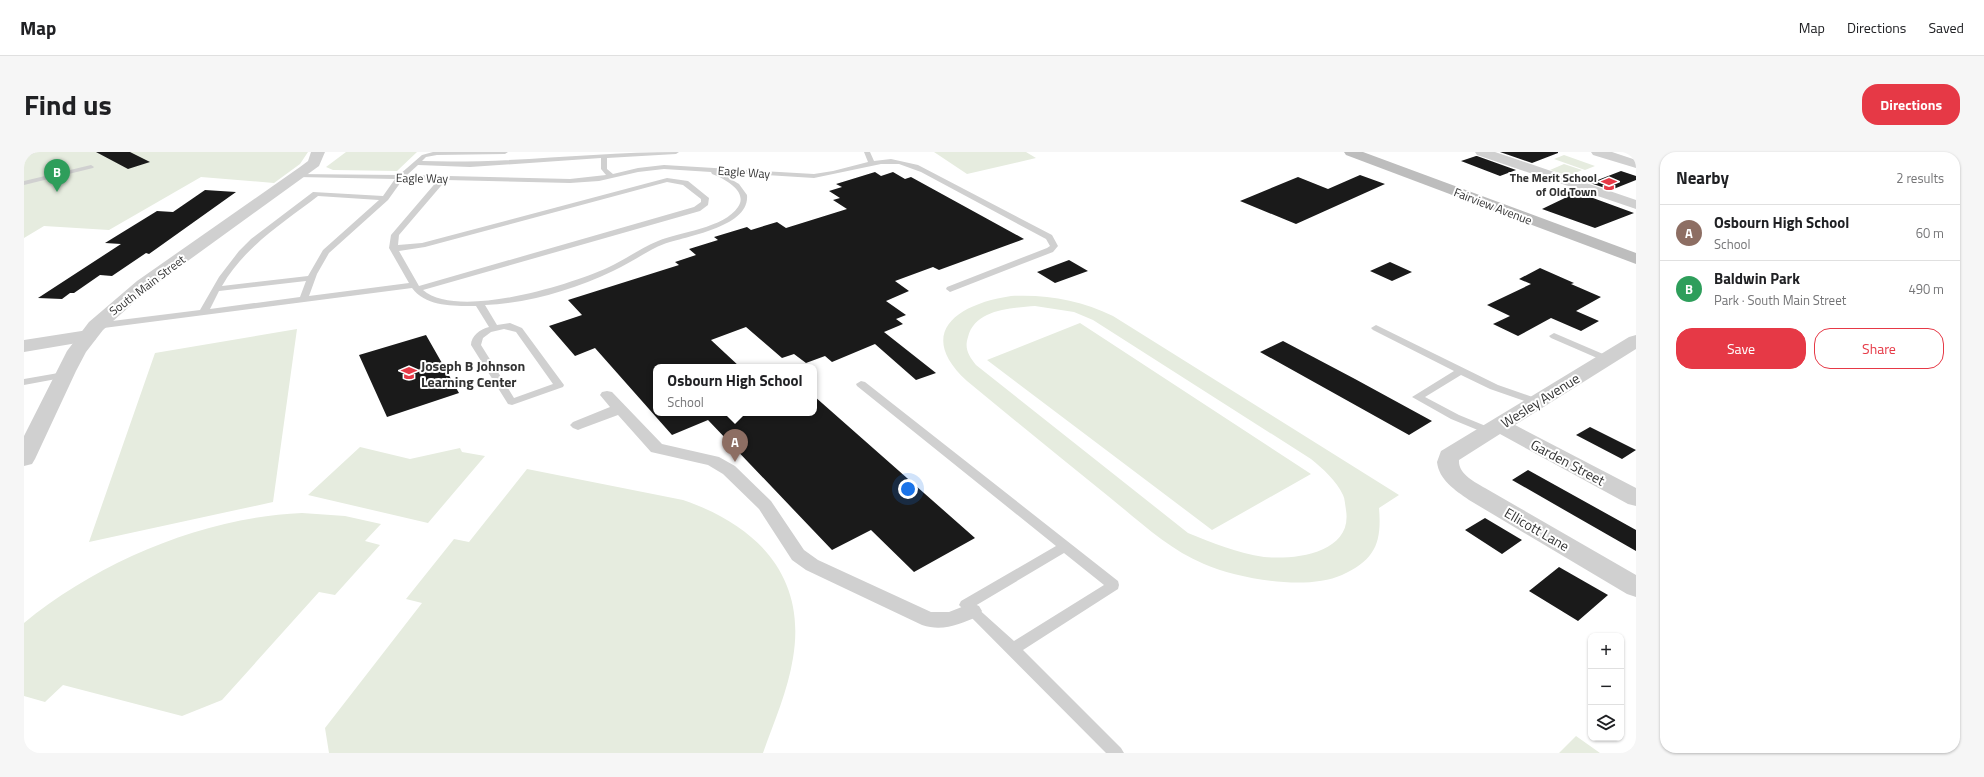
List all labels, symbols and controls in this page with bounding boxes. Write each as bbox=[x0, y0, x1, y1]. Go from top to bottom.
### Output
text: Map bbox=[20, 13, 56, 42]
text: Map bbox=[1799, 17, 1825, 38]
text: Directions bbox=[1847, 17, 1906, 38]
text: Saved bbox=[1928, 17, 1964, 38]
text: Find us bbox=[24, 83, 112, 126]
button: Directions bbox=[1862, 84, 1960, 125]
pin: B bbox=[44, 159, 70, 192]
street label: Eagle Way bbox=[717, 161, 771, 183]
text: Nearby bbox=[1676, 165, 1729, 191]
street label: Eagle Way bbox=[396, 168, 449, 188]
place label: The Merit School of Old Town bbox=[1510, 168, 1597, 201]
text: 2 results bbox=[1896, 168, 1944, 188]
school or university icon: The Merit School of Old Town bbox=[1600, 175, 1618, 193]
street label: Fairview Avenue bbox=[1451, 182, 1535, 230]
text: Osbourn High School bbox=[1714, 211, 1849, 234]
text: A bbox=[1685, 223, 1693, 243]
text: 60 m bbox=[1916, 223, 1944, 243]
text: School bbox=[1714, 234, 1750, 254]
street label: South Main Street bbox=[105, 249, 190, 320]
text: Baldwin Park bbox=[1714, 267, 1800, 290]
text: B bbox=[1685, 279, 1693, 299]
text: 490 m bbox=[1908, 279, 1944, 299]
text: Park · South Main Street bbox=[1714, 290, 1846, 310]
button: Save bbox=[1676, 328, 1806, 369]
button: Share bbox=[1814, 328, 1944, 369]
place label: Joseph B Johnson Learning Center bbox=[421, 355, 525, 392]
school or university icon: Joseph B Johnson Learning Center bbox=[400, 364, 418, 382]
popup bbox=[653, 364, 817, 416]
street label: Wesley Avenue bbox=[1496, 367, 1584, 433]
text: Osbourn High School bbox=[667, 369, 803, 392]
text: School bbox=[667, 392, 704, 412]
pin: A bbox=[722, 429, 748, 462]
street label: Garden Street bbox=[1527, 434, 1609, 490]
your location bbox=[898, 479, 918, 499]
street label: Ellicott Lane bbox=[1501, 502, 1573, 556]
map controls bbox=[1588, 633, 1624, 741]
button: + bbox=[1588, 633, 1624, 669]
button: − bbox=[1588, 669, 1624, 705]
button: layers bbox=[1588, 705, 1624, 741]

